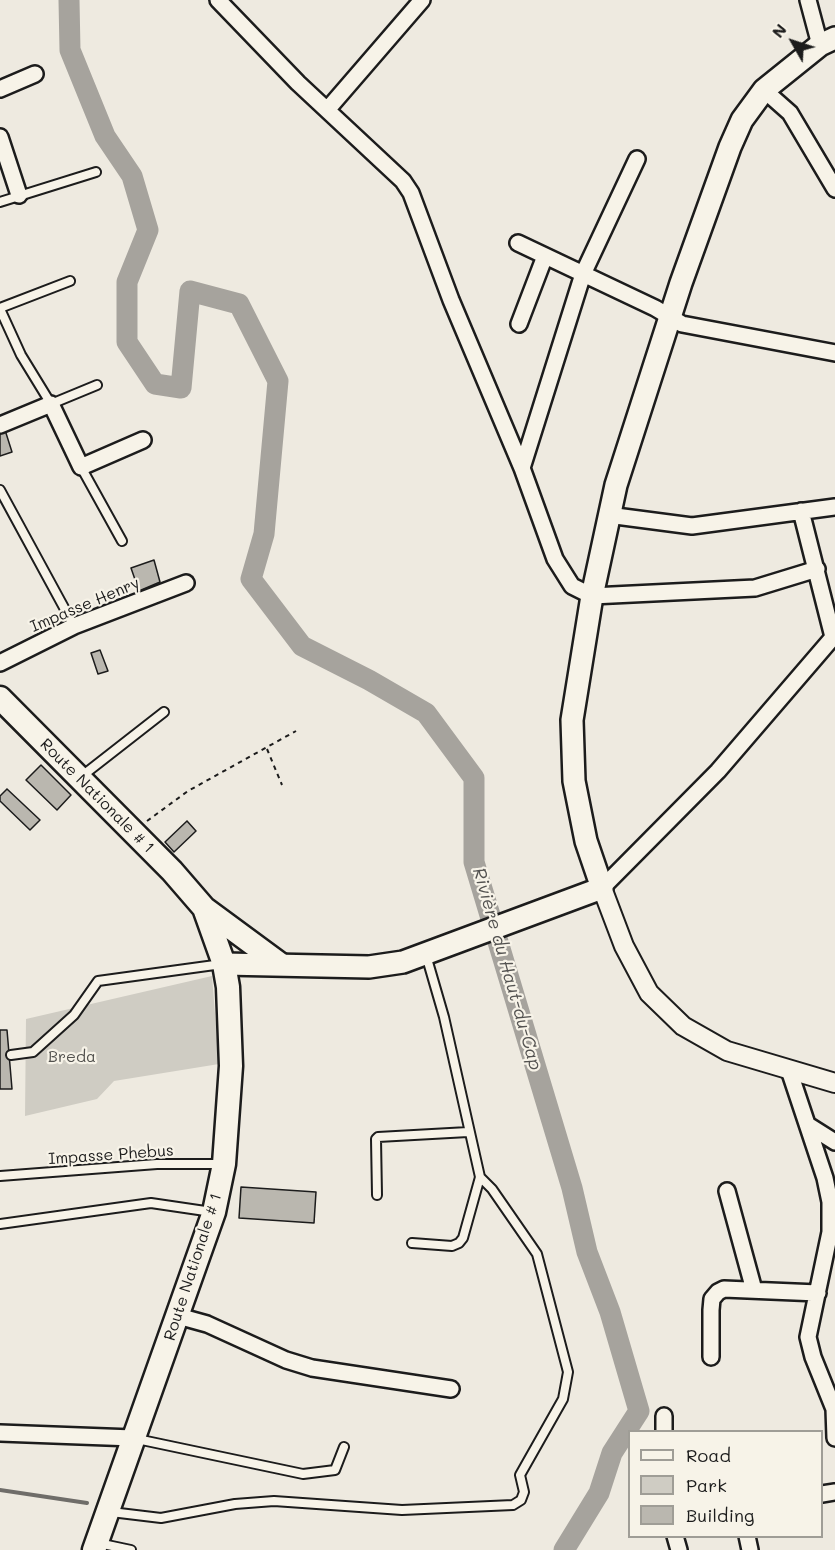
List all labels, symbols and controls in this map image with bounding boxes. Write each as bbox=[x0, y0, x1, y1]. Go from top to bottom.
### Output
north arrow bbox=[763, 12, 823, 72]
text: N bbox=[767, 19, 791, 42]
street label: Impasse Henry bbox=[28, 573, 142, 637]
street label: Route Nationale # 1 bbox=[36, 735, 158, 857]
water label: Rivière du Haut-du-Cap bbox=[468, 865, 546, 1073]
park label: Breda bbox=[48, 1047, 96, 1067]
street label: Impasse Phebus bbox=[48, 1141, 174, 1169]
street label: Route Nationale # 1 bbox=[160, 1191, 226, 1343]
legend bbox=[628, 1430, 823, 1538]
text: Road bbox=[686, 1443, 731, 1467]
text: Park bbox=[686, 1473, 727, 1497]
text: Building bbox=[686, 1503, 754, 1527]

